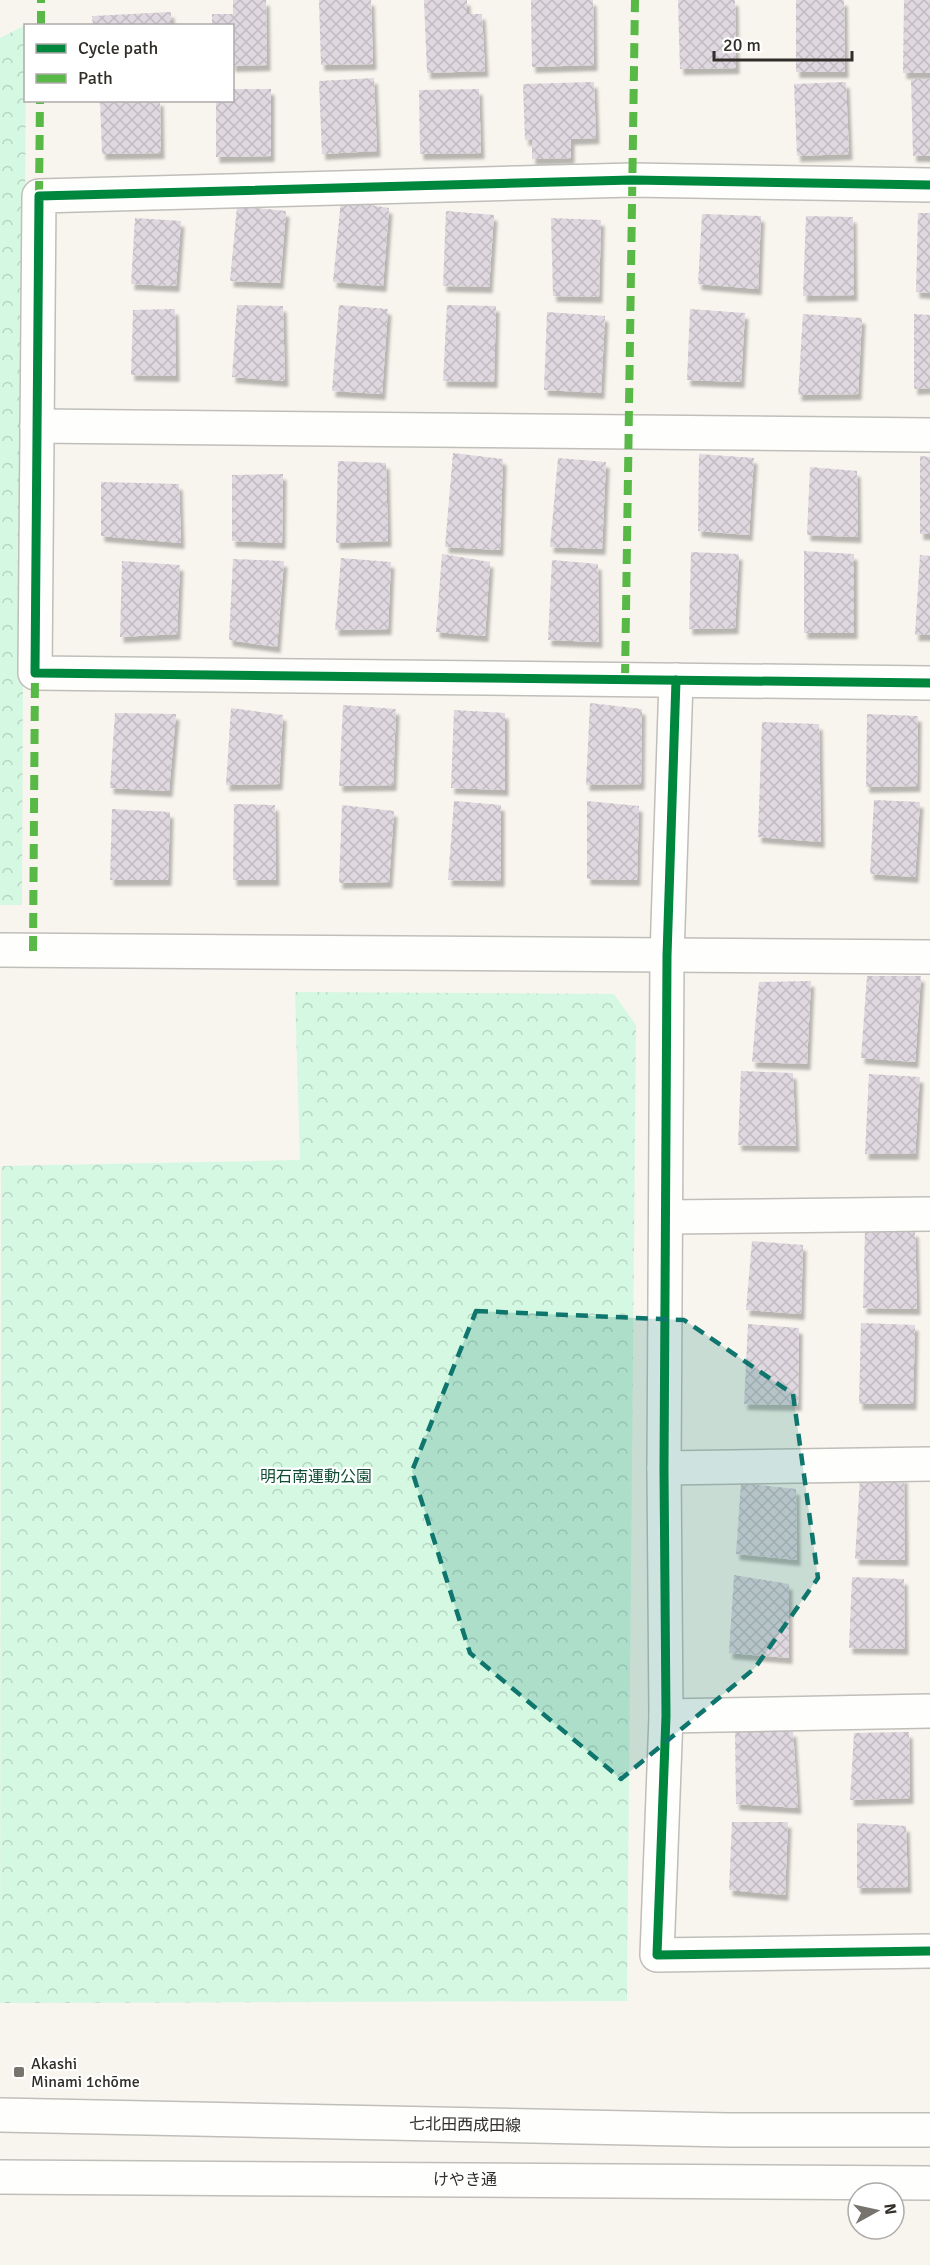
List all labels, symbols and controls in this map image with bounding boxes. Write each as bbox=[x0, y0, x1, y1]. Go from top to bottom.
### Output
legend bbox=[24, 24, 234, 102]
scale bar bbox=[714, 24, 852, 62]
text: 20 m bbox=[723, 34, 761, 56]
text: Cycle path bbox=[78, 37, 158, 59]
text: Path bbox=[78, 67, 113, 89]
park label: 明石南運動公園 bbox=[260, 1467, 372, 1487]
place label: Akashi Minami 1chōme bbox=[31, 2054, 140, 2092]
marker: Akashi Minami 1chōme bbox=[12, 2065, 26, 2079]
street label: 七北田西成田線 bbox=[409, 2114, 521, 2136]
street label: けやき通 bbox=[433, 2170, 497, 2190]
north arrow bbox=[846, 2181, 906, 2241]
text: N bbox=[879, 2202, 901, 2216]

